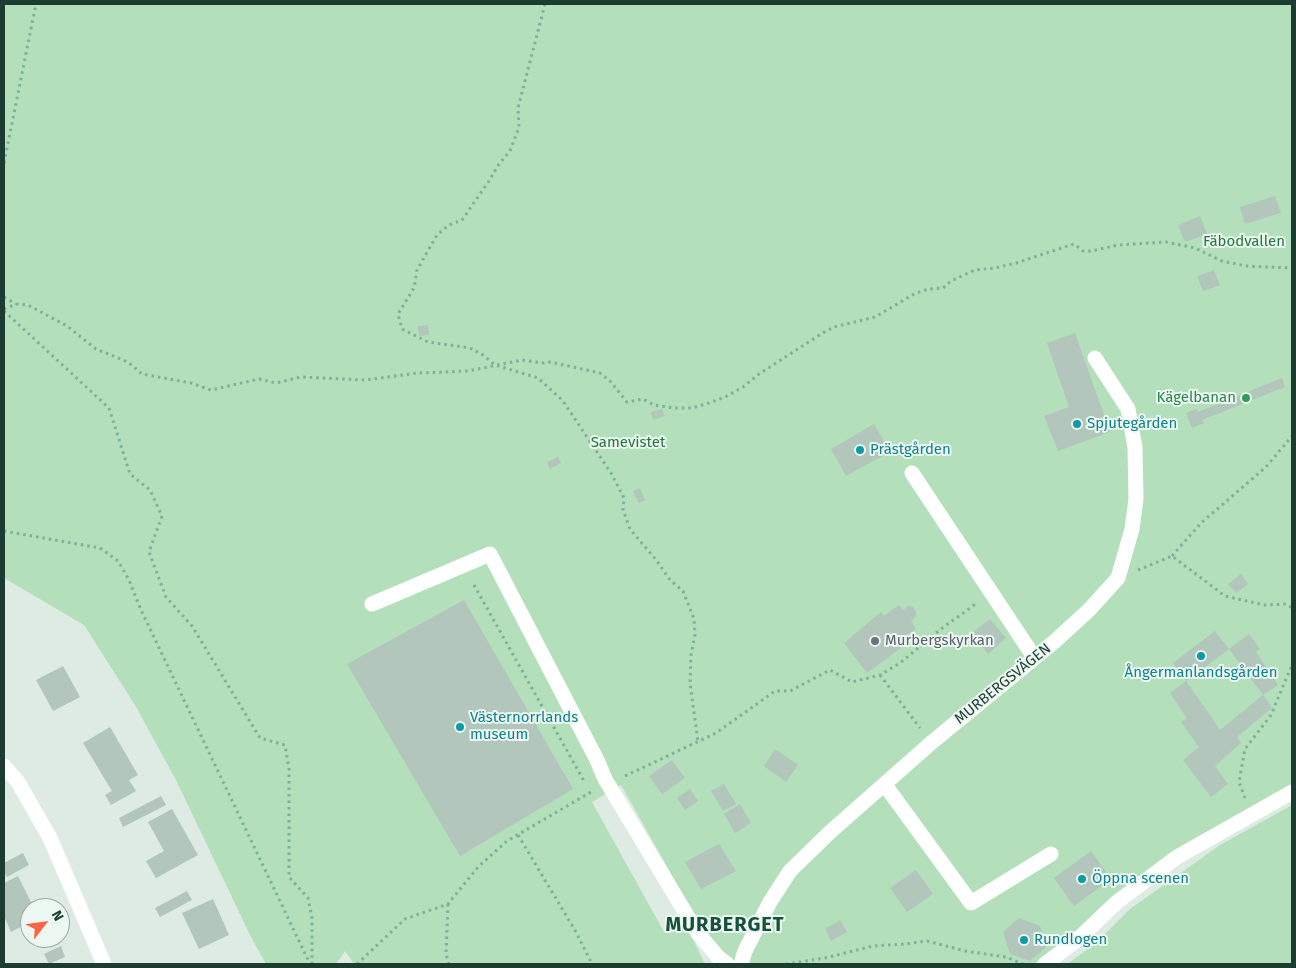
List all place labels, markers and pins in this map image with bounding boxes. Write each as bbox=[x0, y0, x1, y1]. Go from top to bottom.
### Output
place label: Kägelbanan bbox=[1156, 389, 1236, 407]
marker: Kägelbanan bbox=[1240, 392, 1252, 404]
place label: Spjutegården bbox=[1087, 415, 1177, 433]
marker: Spjutegården bbox=[1071, 418, 1083, 430]
place label: Prästgården bbox=[870, 441, 951, 459]
marker: Prästgården bbox=[854, 444, 866, 456]
place label: Murbergskyrkan bbox=[885, 632, 994, 650]
marker: Murbergskyrkan bbox=[869, 635, 881, 647]
marker: Ångermanlandsgården bbox=[1195, 650, 1207, 662]
place label: Ångermanlandsgården bbox=[1125, 664, 1277, 682]
place label: Västernorrlands museum bbox=[470, 709, 578, 744]
marker: Västernorrlands museum bbox=[454, 721, 466, 733]
place label: Öppna scenen bbox=[1092, 870, 1189, 888]
marker: Öppna scenen bbox=[1076, 873, 1088, 885]
place label: Rundlogen bbox=[1034, 931, 1107, 949]
marker: Rundlogen bbox=[1018, 934, 1030, 946]

